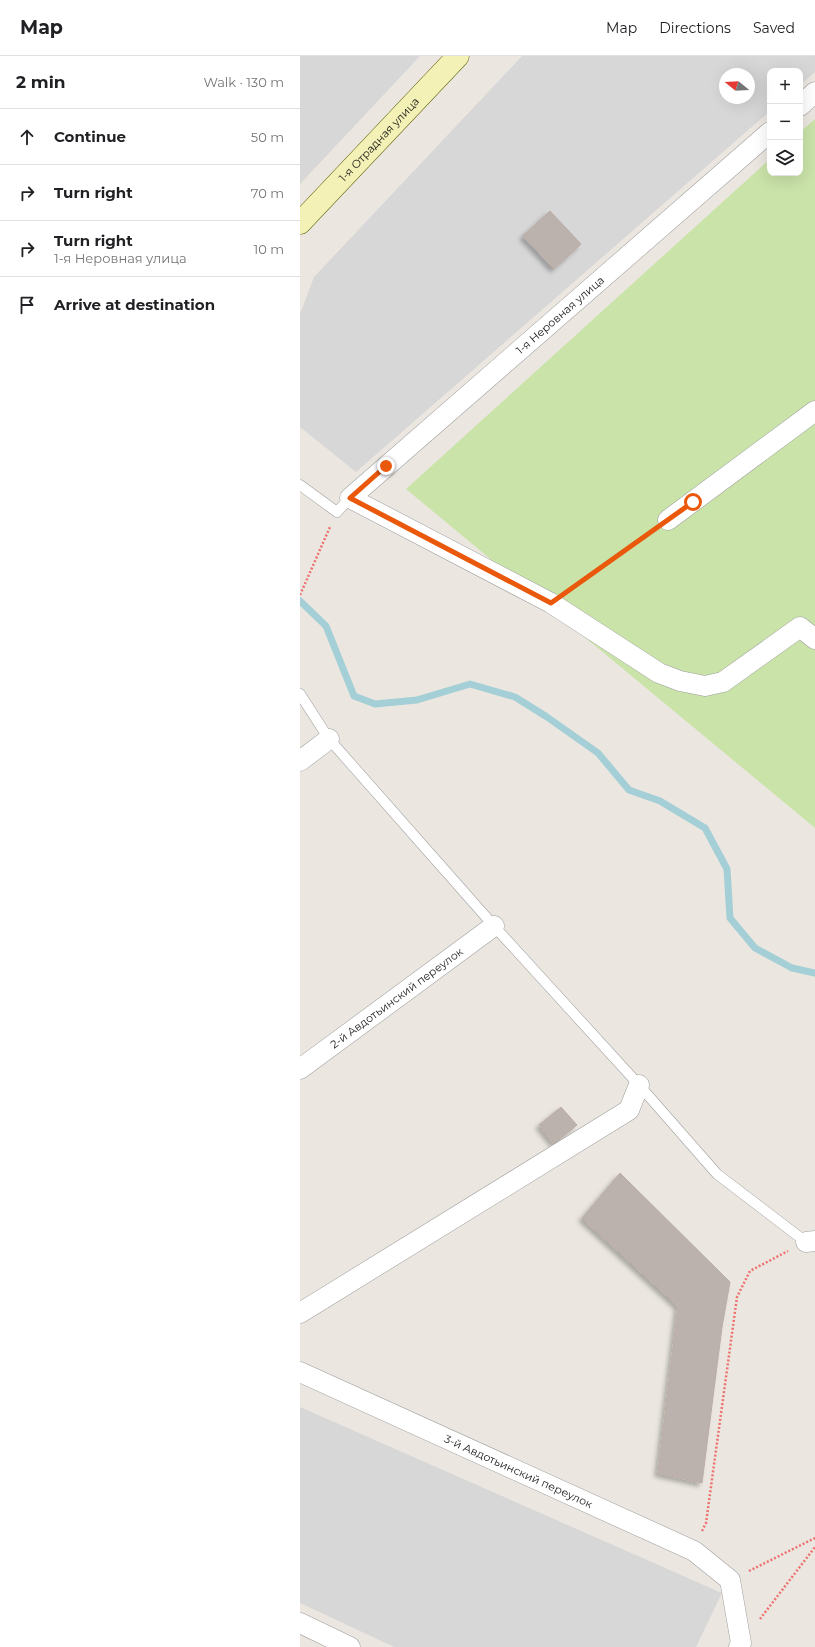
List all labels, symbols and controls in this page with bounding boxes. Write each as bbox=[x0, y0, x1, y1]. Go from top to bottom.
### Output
text: Map bbox=[20, 16, 63, 39]
text: Map bbox=[606, 19, 637, 37]
text: Directions bbox=[659, 19, 731, 37]
text: Saved bbox=[753, 19, 795, 37]
north arrow bbox=[719, 68, 755, 104]
map controls bbox=[767, 68, 803, 176]
button: + bbox=[767, 68, 803, 104]
text: 2 min bbox=[16, 72, 66, 92]
text: Walk · 130 m bbox=[203, 74, 284, 90]
street label: 1-я Отрадная улица bbox=[336, 94, 422, 185]
button: − bbox=[767, 104, 803, 140]
icon: ahead bbox=[16, 126, 38, 148]
text: Continue bbox=[54, 127, 126, 146]
text: 50 m bbox=[251, 129, 284, 145]
button: layers bbox=[767, 140, 803, 176]
icon: right bbox=[16, 182, 38, 204]
text: Turn right bbox=[54, 183, 133, 202]
text: 70 m bbox=[251, 185, 284, 201]
text: Turn right bbox=[54, 231, 133, 250]
icon: right bbox=[16, 238, 38, 260]
text: 10 m bbox=[254, 241, 284, 257]
text: 1-я Неровная улица bbox=[54, 250, 187, 266]
street label: 1-я Неровная улица bbox=[513, 273, 607, 357]
icon: arrive bbox=[16, 294, 38, 316]
text: Arrive at destination bbox=[54, 295, 215, 314]
route end bbox=[377, 457, 395, 475]
route start bbox=[684, 493, 702, 511]
street label: 2-й Авдотьинский переулок bbox=[327, 944, 466, 1051]
street label: 3-й Авдотьинский переулок bbox=[442, 1431, 595, 1511]

